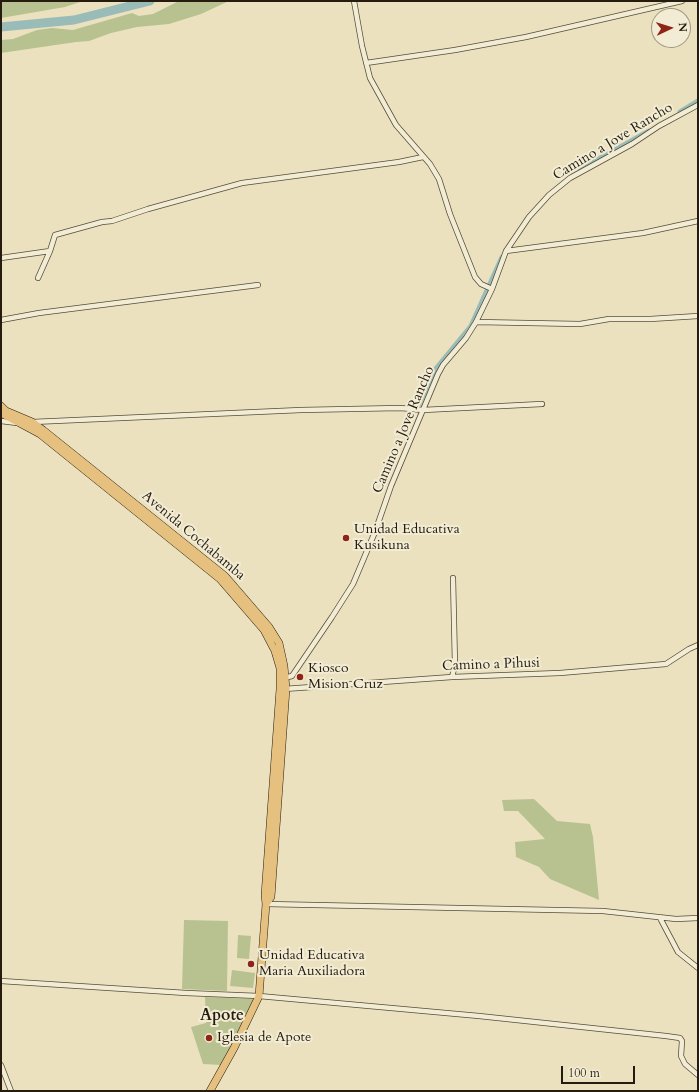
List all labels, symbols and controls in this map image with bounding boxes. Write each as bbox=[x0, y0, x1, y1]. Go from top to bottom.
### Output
north arrow bbox=[651, 8, 691, 48]
text: N bbox=[675, 22, 690, 32]
street label: Camino a Jove Rancho bbox=[550, 100, 676, 184]
street label: Camino a Jove Rancho bbox=[370, 364, 438, 496]
street label: Avenida Cochabamba bbox=[138, 488, 248, 584]
place label: Unidad Educativa Kusikuna bbox=[354, 522, 460, 554]
marker: Unidad Educativa Kusikuna bbox=[341, 533, 351, 543]
street label: Camino a Pihusi bbox=[442, 655, 540, 675]
place label: Kiosco Mision Cruz bbox=[308, 661, 383, 694]
marker: Kiosco Mision Cruz bbox=[295, 672, 305, 682]
place label: Unidad Educativa Maria Auxiliadora bbox=[259, 948, 365, 980]
marker: Unidad Educativa Maria Auxiliadora bbox=[246, 959, 256, 969]
district label: Apote bbox=[200, 1006, 244, 1026]
place label: Iglesia de Apote bbox=[217, 1030, 311, 1046]
marker: Iglesia de Apote bbox=[204, 1033, 214, 1043]
scale bar bbox=[563, 1058, 637, 1084]
text: 100 m bbox=[568, 1065, 600, 1081]

